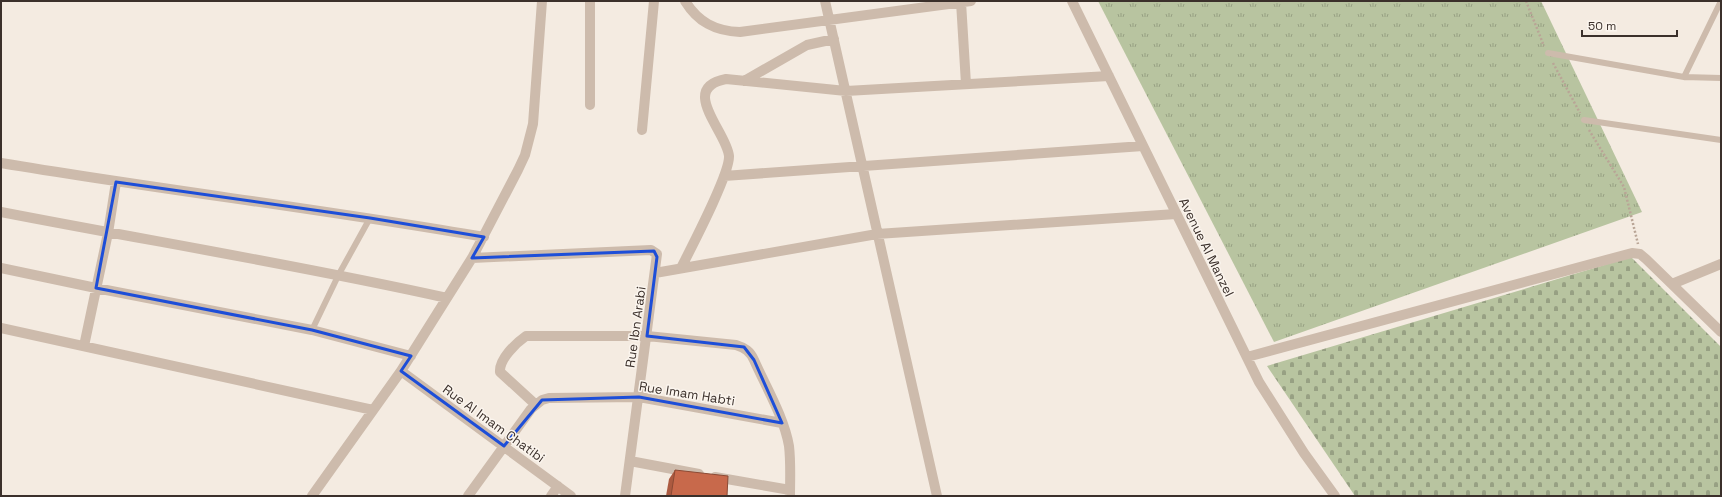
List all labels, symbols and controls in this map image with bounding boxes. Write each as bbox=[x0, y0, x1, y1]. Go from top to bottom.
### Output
scale bar bbox=[1582, 12, 1677, 38]
text: 50 m bbox=[1588, 18, 1616, 34]
street label: Avenue Al Manzel bbox=[1175, 195, 1238, 299]
street label: Rue Ibn Arabi bbox=[621, 285, 650, 369]
street label: Rue Imam Habti bbox=[638, 378, 736, 409]
street label: Rue Al Imam Chatibi bbox=[439, 381, 548, 466]

